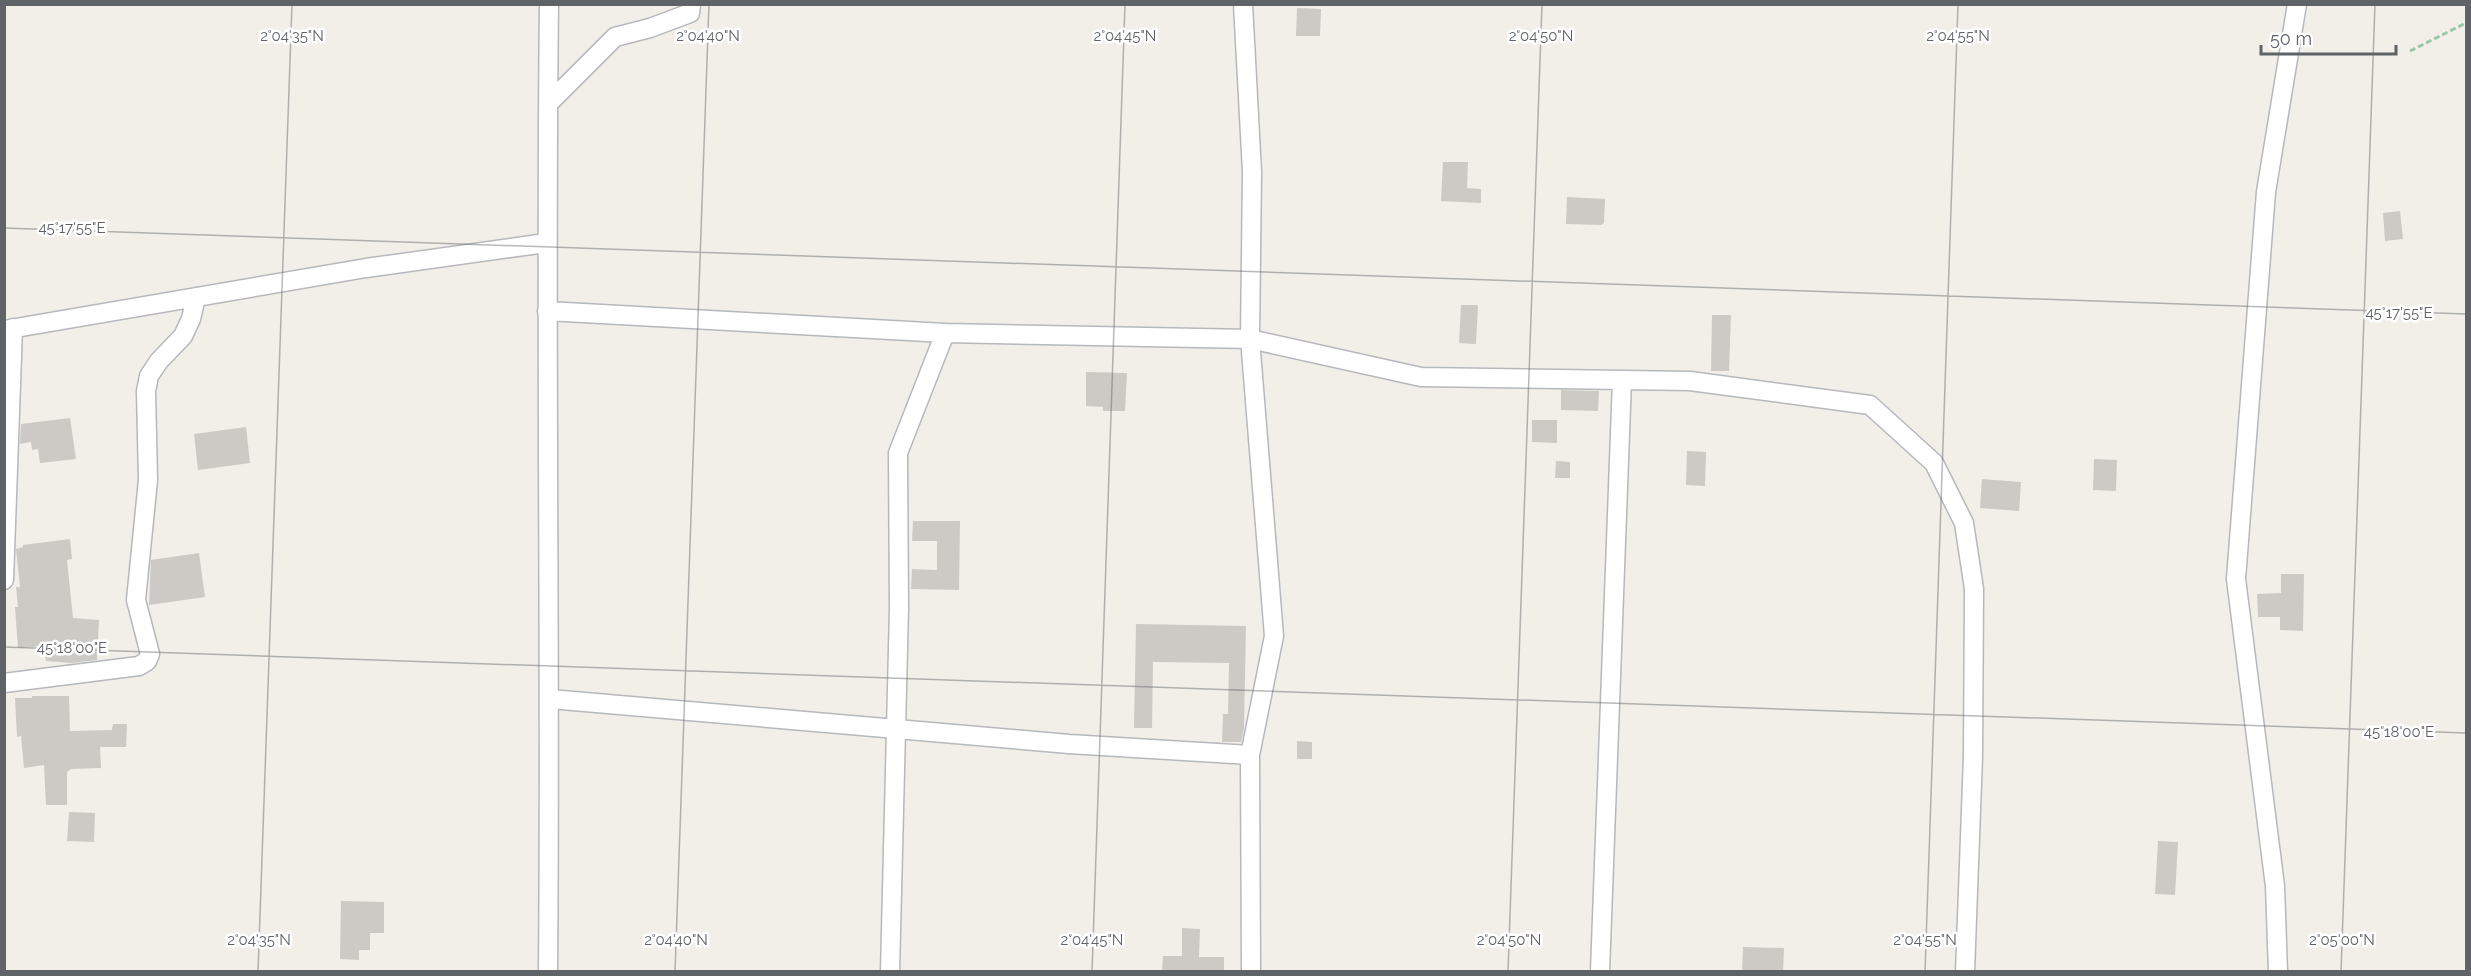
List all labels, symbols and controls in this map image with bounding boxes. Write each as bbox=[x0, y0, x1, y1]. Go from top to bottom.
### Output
scale bar bbox=[2261, 18, 2396, 56]
text: 2°04'35"N bbox=[260, 27, 324, 45]
text: 2°04'40"N bbox=[676, 27, 740, 45]
text: 2°04'45"N bbox=[1094, 27, 1156, 45]
text: 2°04'50"N bbox=[1509, 27, 1573, 45]
text: 2°04'55"N bbox=[1926, 27, 1990, 45]
text: 50 m bbox=[2270, 28, 2312, 49]
text: 45°17'55"E bbox=[38, 219, 106, 237]
text: 45°17'55"E bbox=[2365, 304, 2433, 322]
text: 45°18'00"E bbox=[37, 639, 107, 657]
text: 45°18'00"E bbox=[2364, 723, 2434, 741]
text: 2°04'35"N bbox=[227, 931, 291, 949]
text: 2°04'40"N bbox=[644, 931, 708, 949]
text: 2°04'45"N bbox=[1061, 931, 1123, 949]
text: 2°04'50"N bbox=[1477, 931, 1541, 949]
text: 2°04'55"N bbox=[1893, 931, 1957, 949]
text: 2°05'00"N bbox=[2309, 931, 2375, 949]

